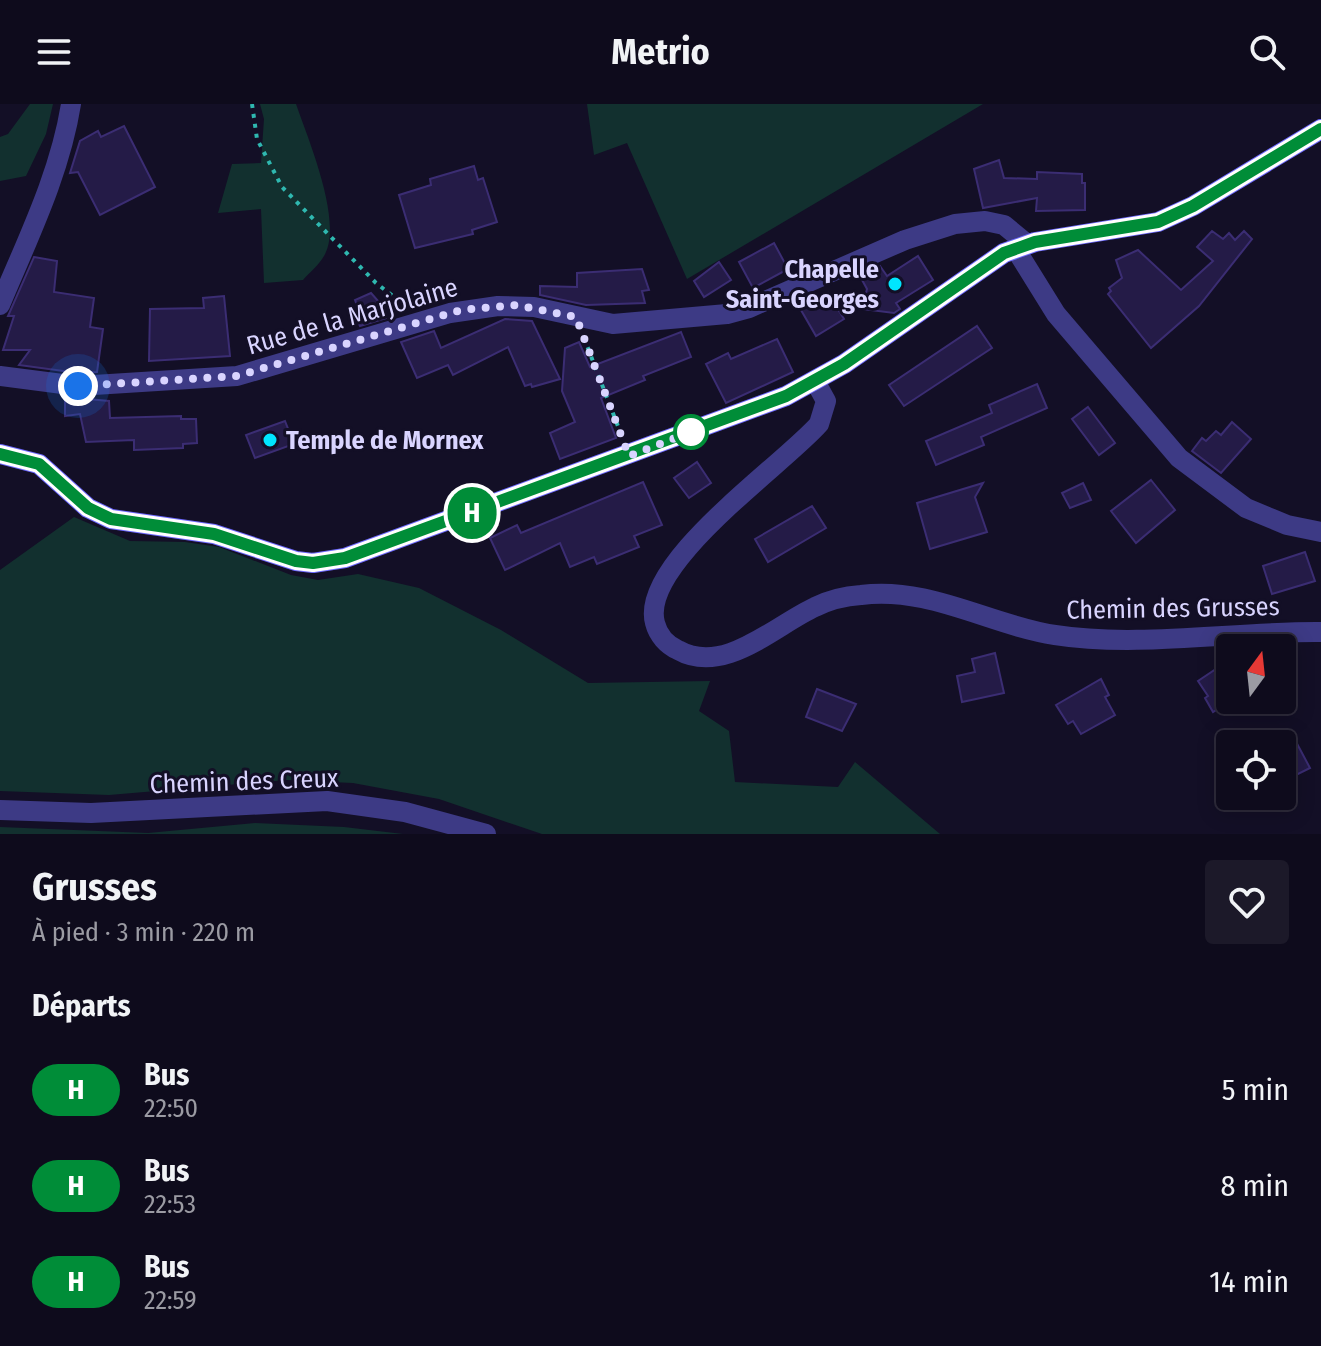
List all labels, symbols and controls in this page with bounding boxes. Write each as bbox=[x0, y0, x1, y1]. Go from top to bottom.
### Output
icon: menu bbox=[32, 30, 76, 74]
text: Metrio bbox=[611, 30, 710, 74]
icon: search bbox=[1245, 30, 1289, 74]
place label: Chapelle Saint-Georges bbox=[726, 254, 879, 315]
street label: Rue de la Marjolaine bbox=[243, 272, 461, 361]
marker: Chapelle Saint-Georges bbox=[886, 275, 904, 293]
your location bbox=[58, 366, 98, 406]
unlabelled marker bbox=[674, 415, 708, 449]
place label: Temple de Mornex bbox=[286, 425, 484, 456]
marker: Temple de Mornex bbox=[261, 431, 279, 449]
line badge: H bbox=[446, 487, 498, 539]
text: H bbox=[464, 496, 480, 529]
street label: Chemin des Grusses bbox=[1066, 591, 1280, 626]
north arrow bbox=[1216, 634, 1296, 714]
map controls bbox=[1216, 634, 1296, 810]
button: locate bbox=[1216, 730, 1296, 810]
street label: Chemin des Creux bbox=[149, 763, 340, 800]
button: heart bbox=[1205, 860, 1289, 944]
text: Grusses bbox=[32, 864, 157, 910]
text: À pied · 3 min · 220 m bbox=[32, 917, 255, 948]
text: Départs bbox=[32, 988, 131, 1024]
text: Bus bbox=[144, 1057, 189, 1093]
text: 5 min bbox=[1222, 1072, 1289, 1108]
text: H bbox=[68, 1073, 84, 1106]
text: 22:50 bbox=[144, 1093, 198, 1124]
text: Bus bbox=[144, 1153, 189, 1189]
text: 8 min bbox=[1221, 1168, 1289, 1204]
text: H bbox=[68, 1169, 84, 1202]
text: 22:53 bbox=[144, 1189, 196, 1220]
text: Bus bbox=[144, 1249, 189, 1285]
text: 14 min bbox=[1209, 1264, 1289, 1300]
text: H bbox=[68, 1265, 84, 1298]
text: 22:59 bbox=[144, 1285, 197, 1316]

